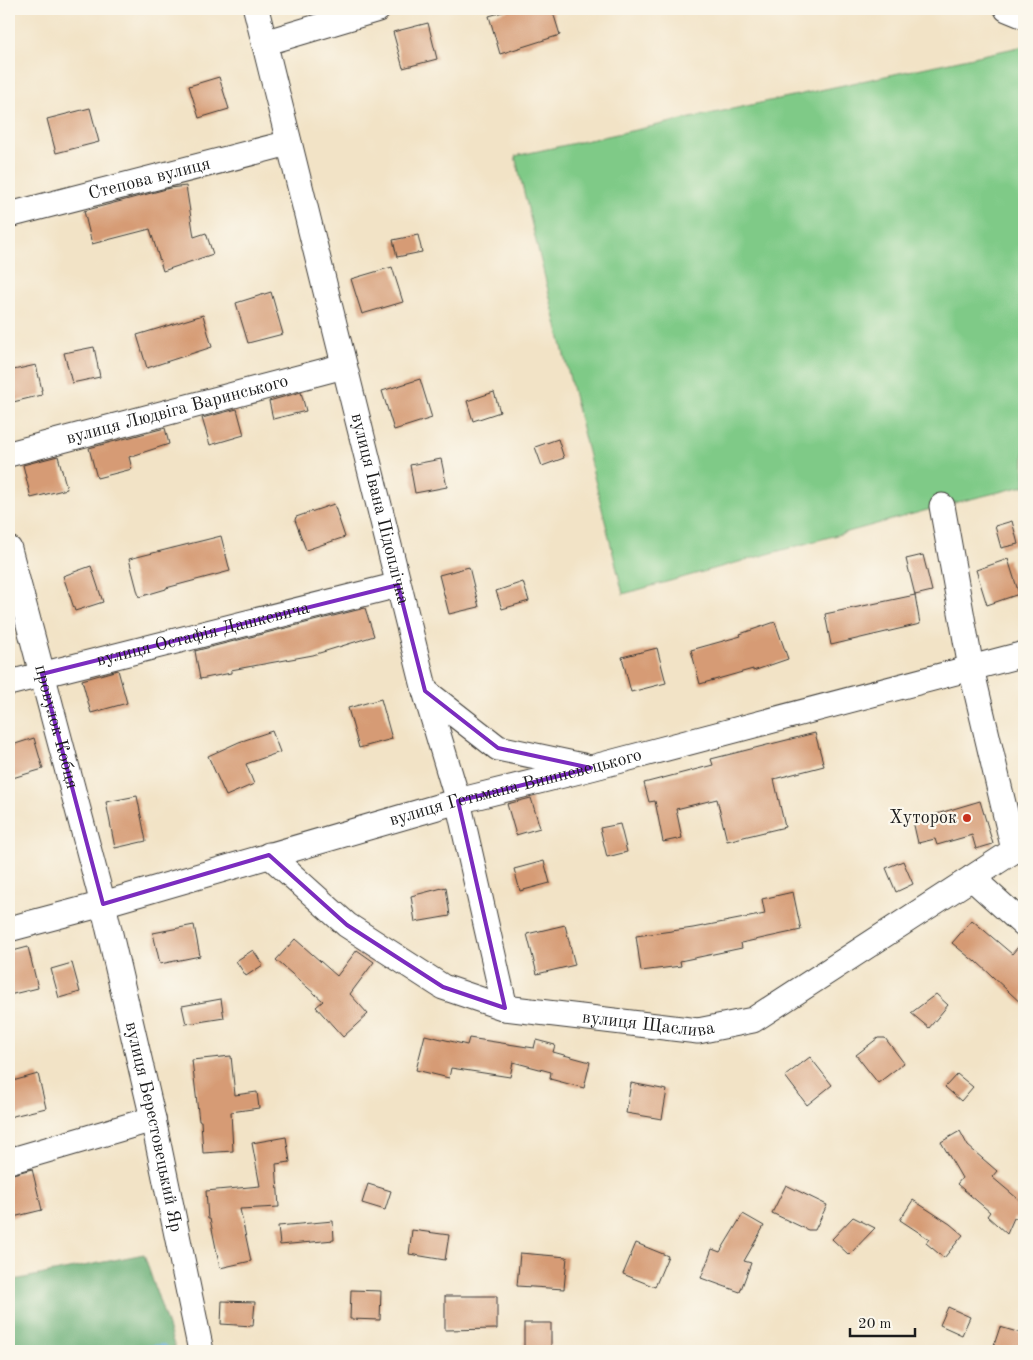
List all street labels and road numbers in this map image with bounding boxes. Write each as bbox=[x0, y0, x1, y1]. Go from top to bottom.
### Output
street label: Степова вулиця bbox=[86, 155, 212, 203]
street label: вулиця Людвіга Варинського bbox=[64, 372, 290, 448]
street label: вулиця Івана Підоплічка bbox=[348, 411, 412, 606]
street label: вулиця Остафія Дашкевича bbox=[95, 599, 311, 670]
street label: провулок Кобця bbox=[31, 663, 81, 791]
street label: вулиця Гетьмана Вишневецького bbox=[387, 746, 644, 829]
street label: вулиця Щаслива bbox=[581, 1008, 716, 1040]
street label: вулиця Берестовецький Яр bbox=[122, 1020, 185, 1234]

